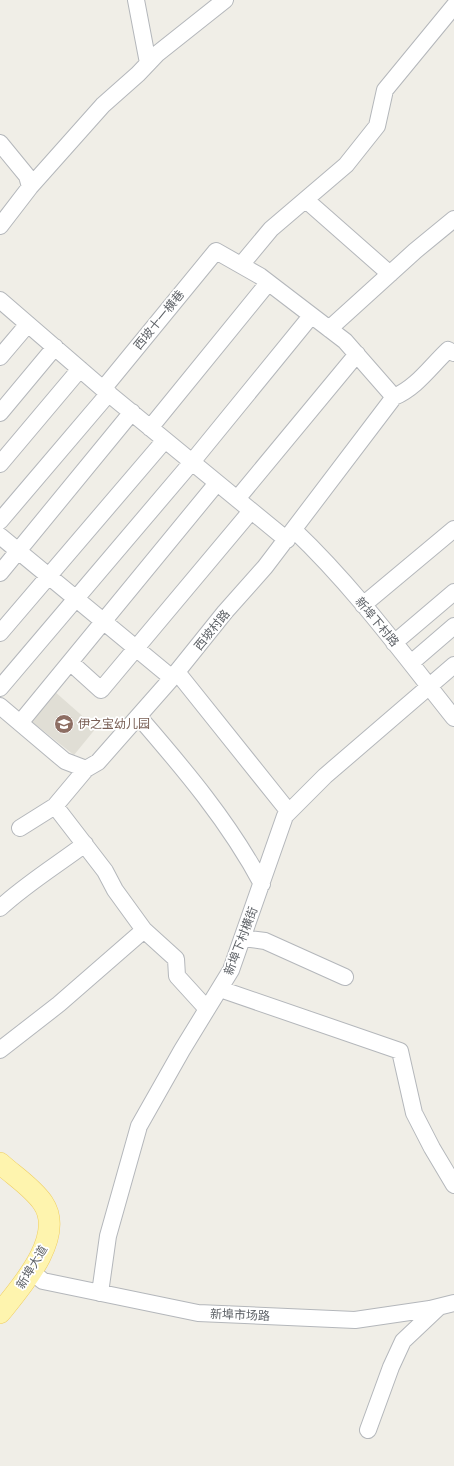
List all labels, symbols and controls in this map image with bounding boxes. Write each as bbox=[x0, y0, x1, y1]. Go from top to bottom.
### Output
street label: 西坡十一横巷 bbox=[131, 288, 187, 352]
street label: 新埠下村路 bbox=[352, 595, 402, 649]
street label: 西坡村路 bbox=[191, 607, 233, 653]
school or university icon: 伊之宝幼儿园 bbox=[53, 713, 75, 735]
place label: 伊之宝幼儿园 bbox=[78, 717, 150, 731]
street label: 新埠下村横街 bbox=[222, 905, 260, 977]
street label: 新埠大道 bbox=[14, 1243, 50, 1291]
street label: 新埠市场路 bbox=[210, 1307, 270, 1323]

